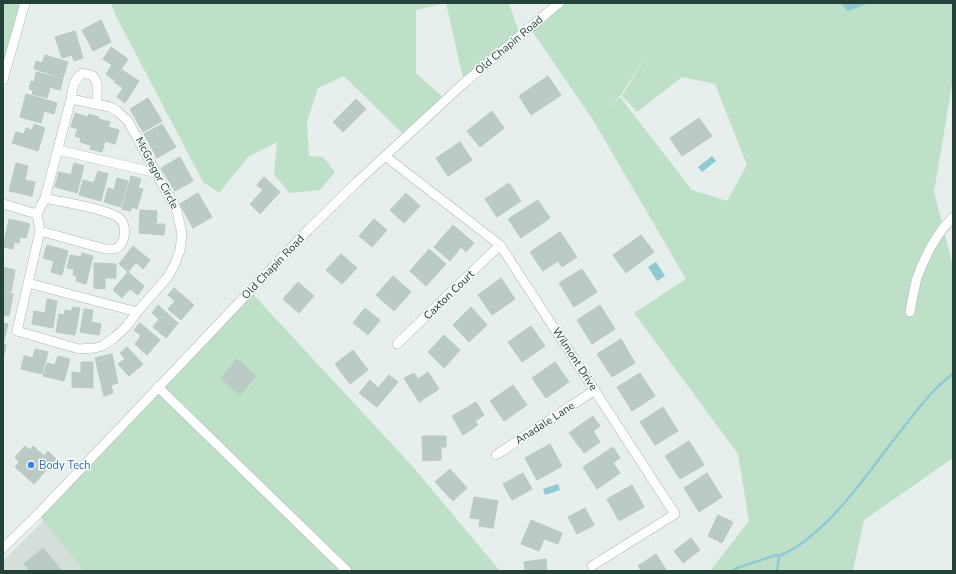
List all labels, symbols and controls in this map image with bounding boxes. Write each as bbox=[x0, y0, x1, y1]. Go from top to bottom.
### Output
street label: Old Chapin Road bbox=[472, 12, 546, 78]
street label: McGregor Circle bbox=[132, 134, 182, 212]
street label: Old Chapin Road bbox=[238, 232, 308, 302]
street label: Caxton Court bbox=[420, 267, 478, 323]
street label: Wilmont Drive bbox=[549, 325, 601, 394]
street label: Anadale Lane bbox=[512, 398, 578, 448]
place label: Body Tech bbox=[39, 458, 90, 473]
marker: Body Tech bbox=[26, 460, 36, 470]

